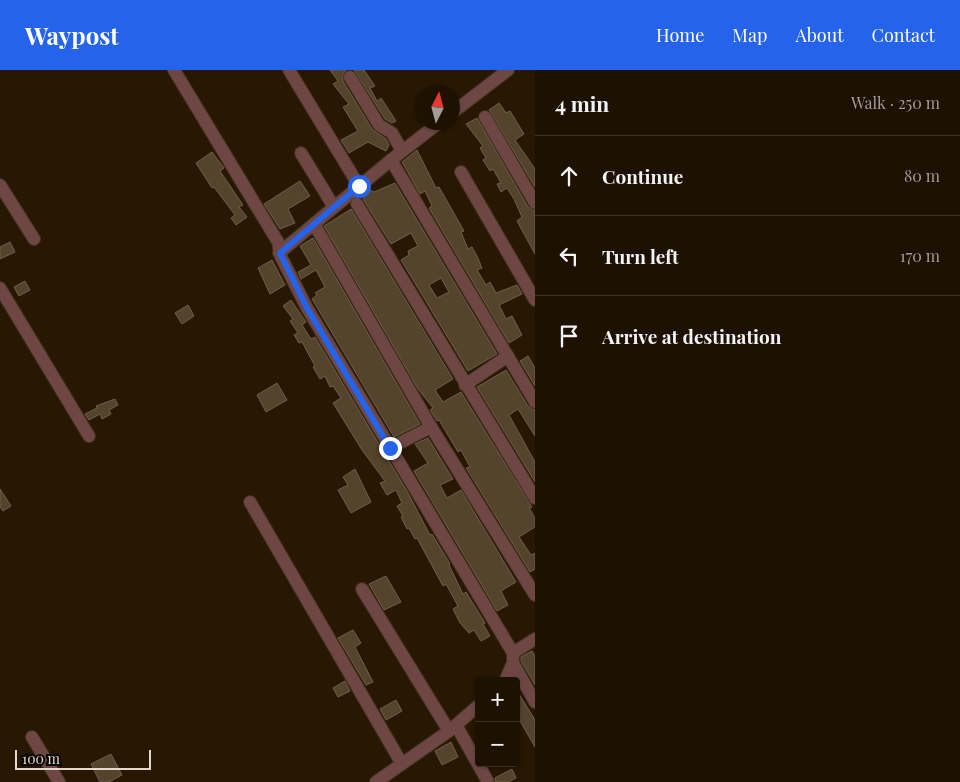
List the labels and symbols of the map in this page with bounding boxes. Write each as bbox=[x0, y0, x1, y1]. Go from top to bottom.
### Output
north arrow bbox=[415, 85, 460, 130]
route start bbox=[348, 175, 371, 198]
route end bbox=[379, 437, 402, 460]
scale bar bbox=[15, 747, 151, 770]

